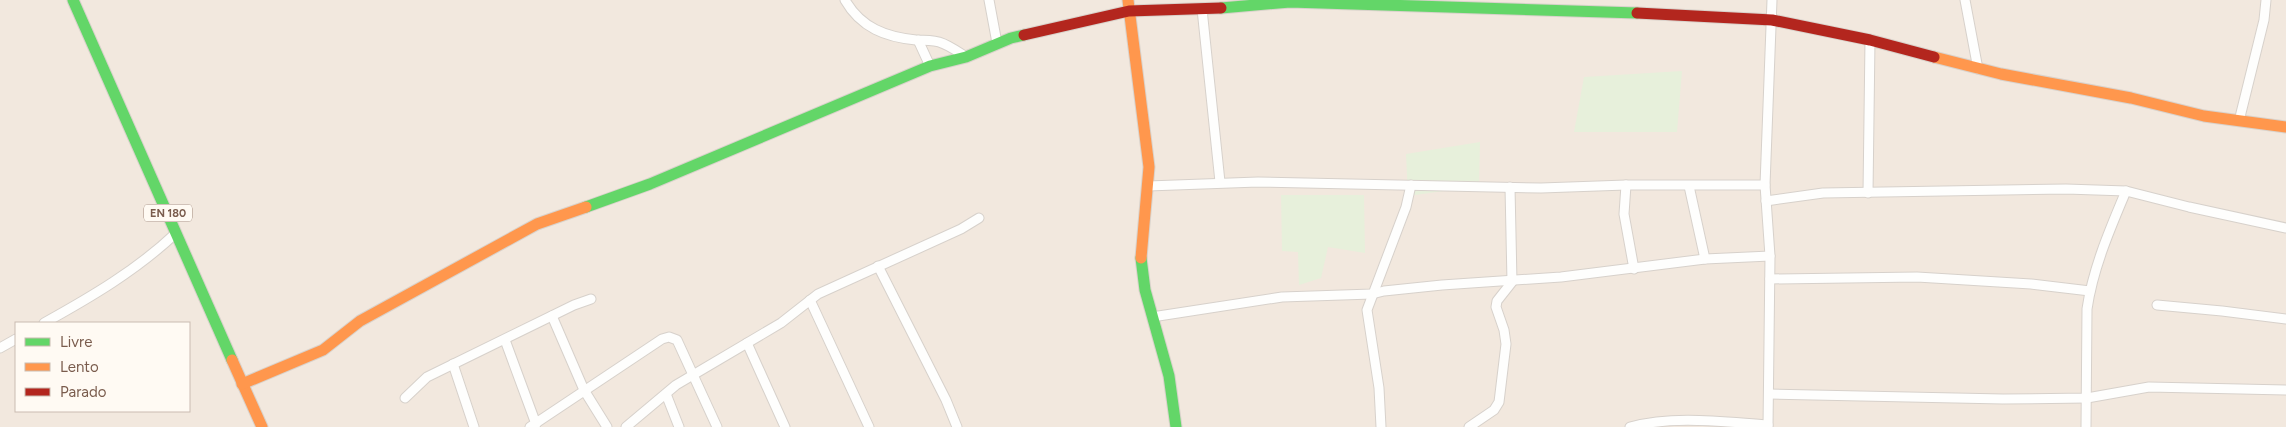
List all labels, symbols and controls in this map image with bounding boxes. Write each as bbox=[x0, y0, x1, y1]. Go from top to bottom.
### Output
road number: EN 180 bbox=[144, 204, 192, 222]
legend bbox=[15, 322, 190, 412]
text: Livre bbox=[60, 333, 92, 351]
text: Lento bbox=[60, 358, 99, 376]
text: Parado bbox=[60, 383, 107, 401]

